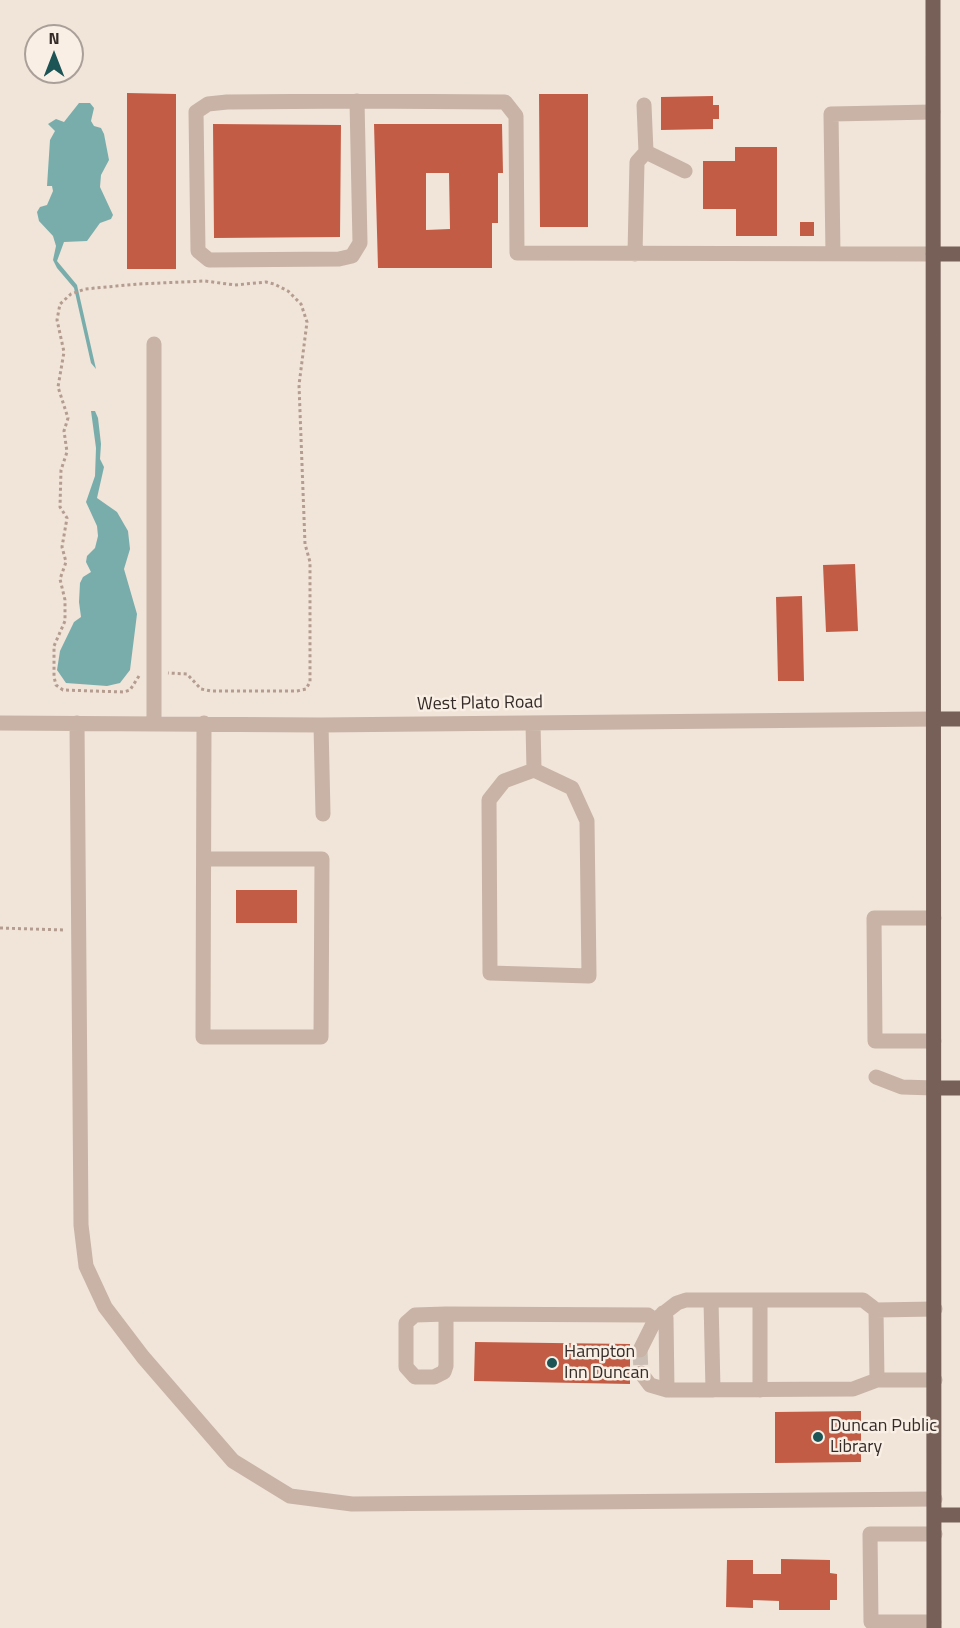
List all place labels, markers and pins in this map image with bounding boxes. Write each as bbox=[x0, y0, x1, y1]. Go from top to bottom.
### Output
place label: Hampton Inn Duncan bbox=[564, 1342, 649, 1384]
marker: Hampton Inn Duncan bbox=[545, 1356, 559, 1370]
place label: Duncan Public Library bbox=[830, 1416, 937, 1458]
marker: Duncan Public Library bbox=[811, 1430, 825, 1444]

